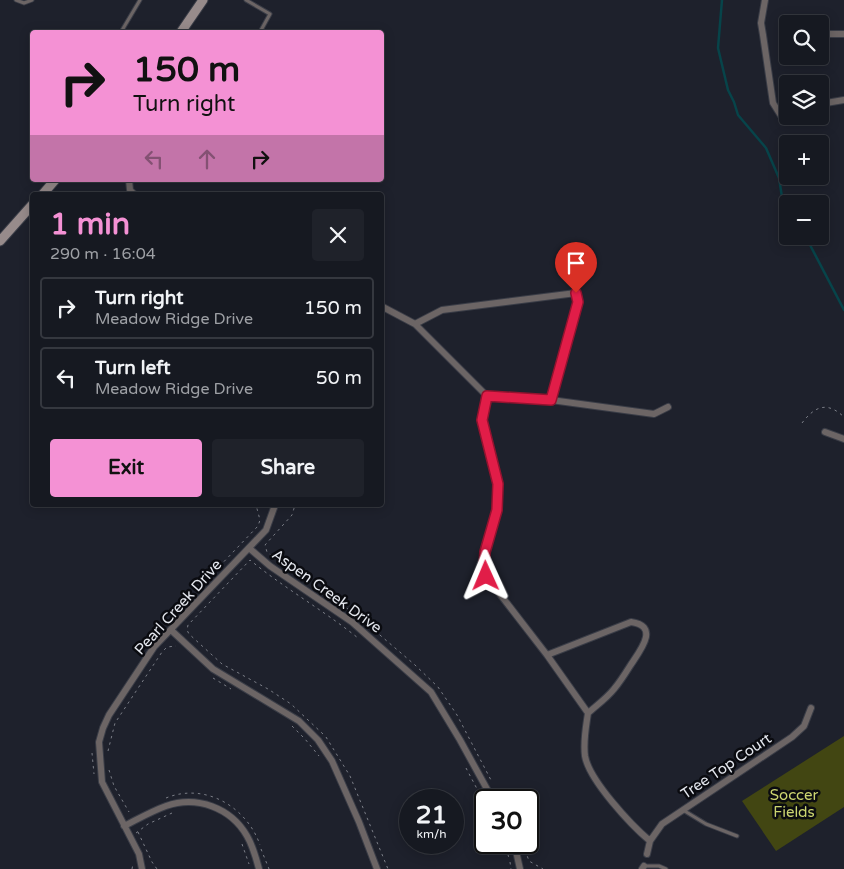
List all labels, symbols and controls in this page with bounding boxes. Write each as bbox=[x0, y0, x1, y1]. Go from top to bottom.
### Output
map controls bbox=[779, 15, 829, 245]
button: search bbox=[779, 15, 829, 65]
text: 150 m bbox=[133, 49, 240, 91]
icon: right bbox=[50, 50, 115, 115]
button: layers bbox=[779, 75, 829, 125]
text: Turn right bbox=[133, 91, 235, 117]
button: + bbox=[779, 135, 829, 185]
icon: left bbox=[140, 145, 168, 173]
icon: ahead bbox=[193, 145, 221, 173]
icon: right bbox=[246, 145, 274, 173]
button: − bbox=[779, 195, 829, 245]
text: 1 min bbox=[50, 206, 130, 243]
button: close bbox=[312, 209, 364, 261]
pin bbox=[555, 242, 597, 293]
text: 290 m · 16:04 bbox=[50, 244, 156, 264]
icon: arrive bbox=[562, 249, 590, 277]
text: Turn right bbox=[95, 287, 183, 309]
icon: right bbox=[52, 294, 80, 322]
text: 150 m bbox=[304, 297, 362, 319]
text: Meadow Ridge Drive bbox=[95, 309, 253, 329]
text: Turn left bbox=[95, 357, 171, 379]
icon: left bbox=[52, 364, 80, 392]
text: 50 m bbox=[316, 367, 362, 389]
text: Meadow Ridge Drive bbox=[95, 379, 253, 399]
button: Exit bbox=[50, 439, 202, 497]
button: Share bbox=[212, 439, 364, 497]
street label: Aspen Creek Drive bbox=[269, 545, 385, 637]
position arrow bbox=[459, 549, 511, 601]
street label: Pearl Creek Drive bbox=[130, 556, 226, 658]
street label: Tree Top Court bbox=[677, 729, 775, 803]
park label: Soccer Fields bbox=[770, 786, 818, 821]
speed limit sign: 30 bbox=[474, 789, 539, 854]
text: 21 bbox=[416, 800, 447, 830]
text: km/h bbox=[416, 827, 447, 841]

